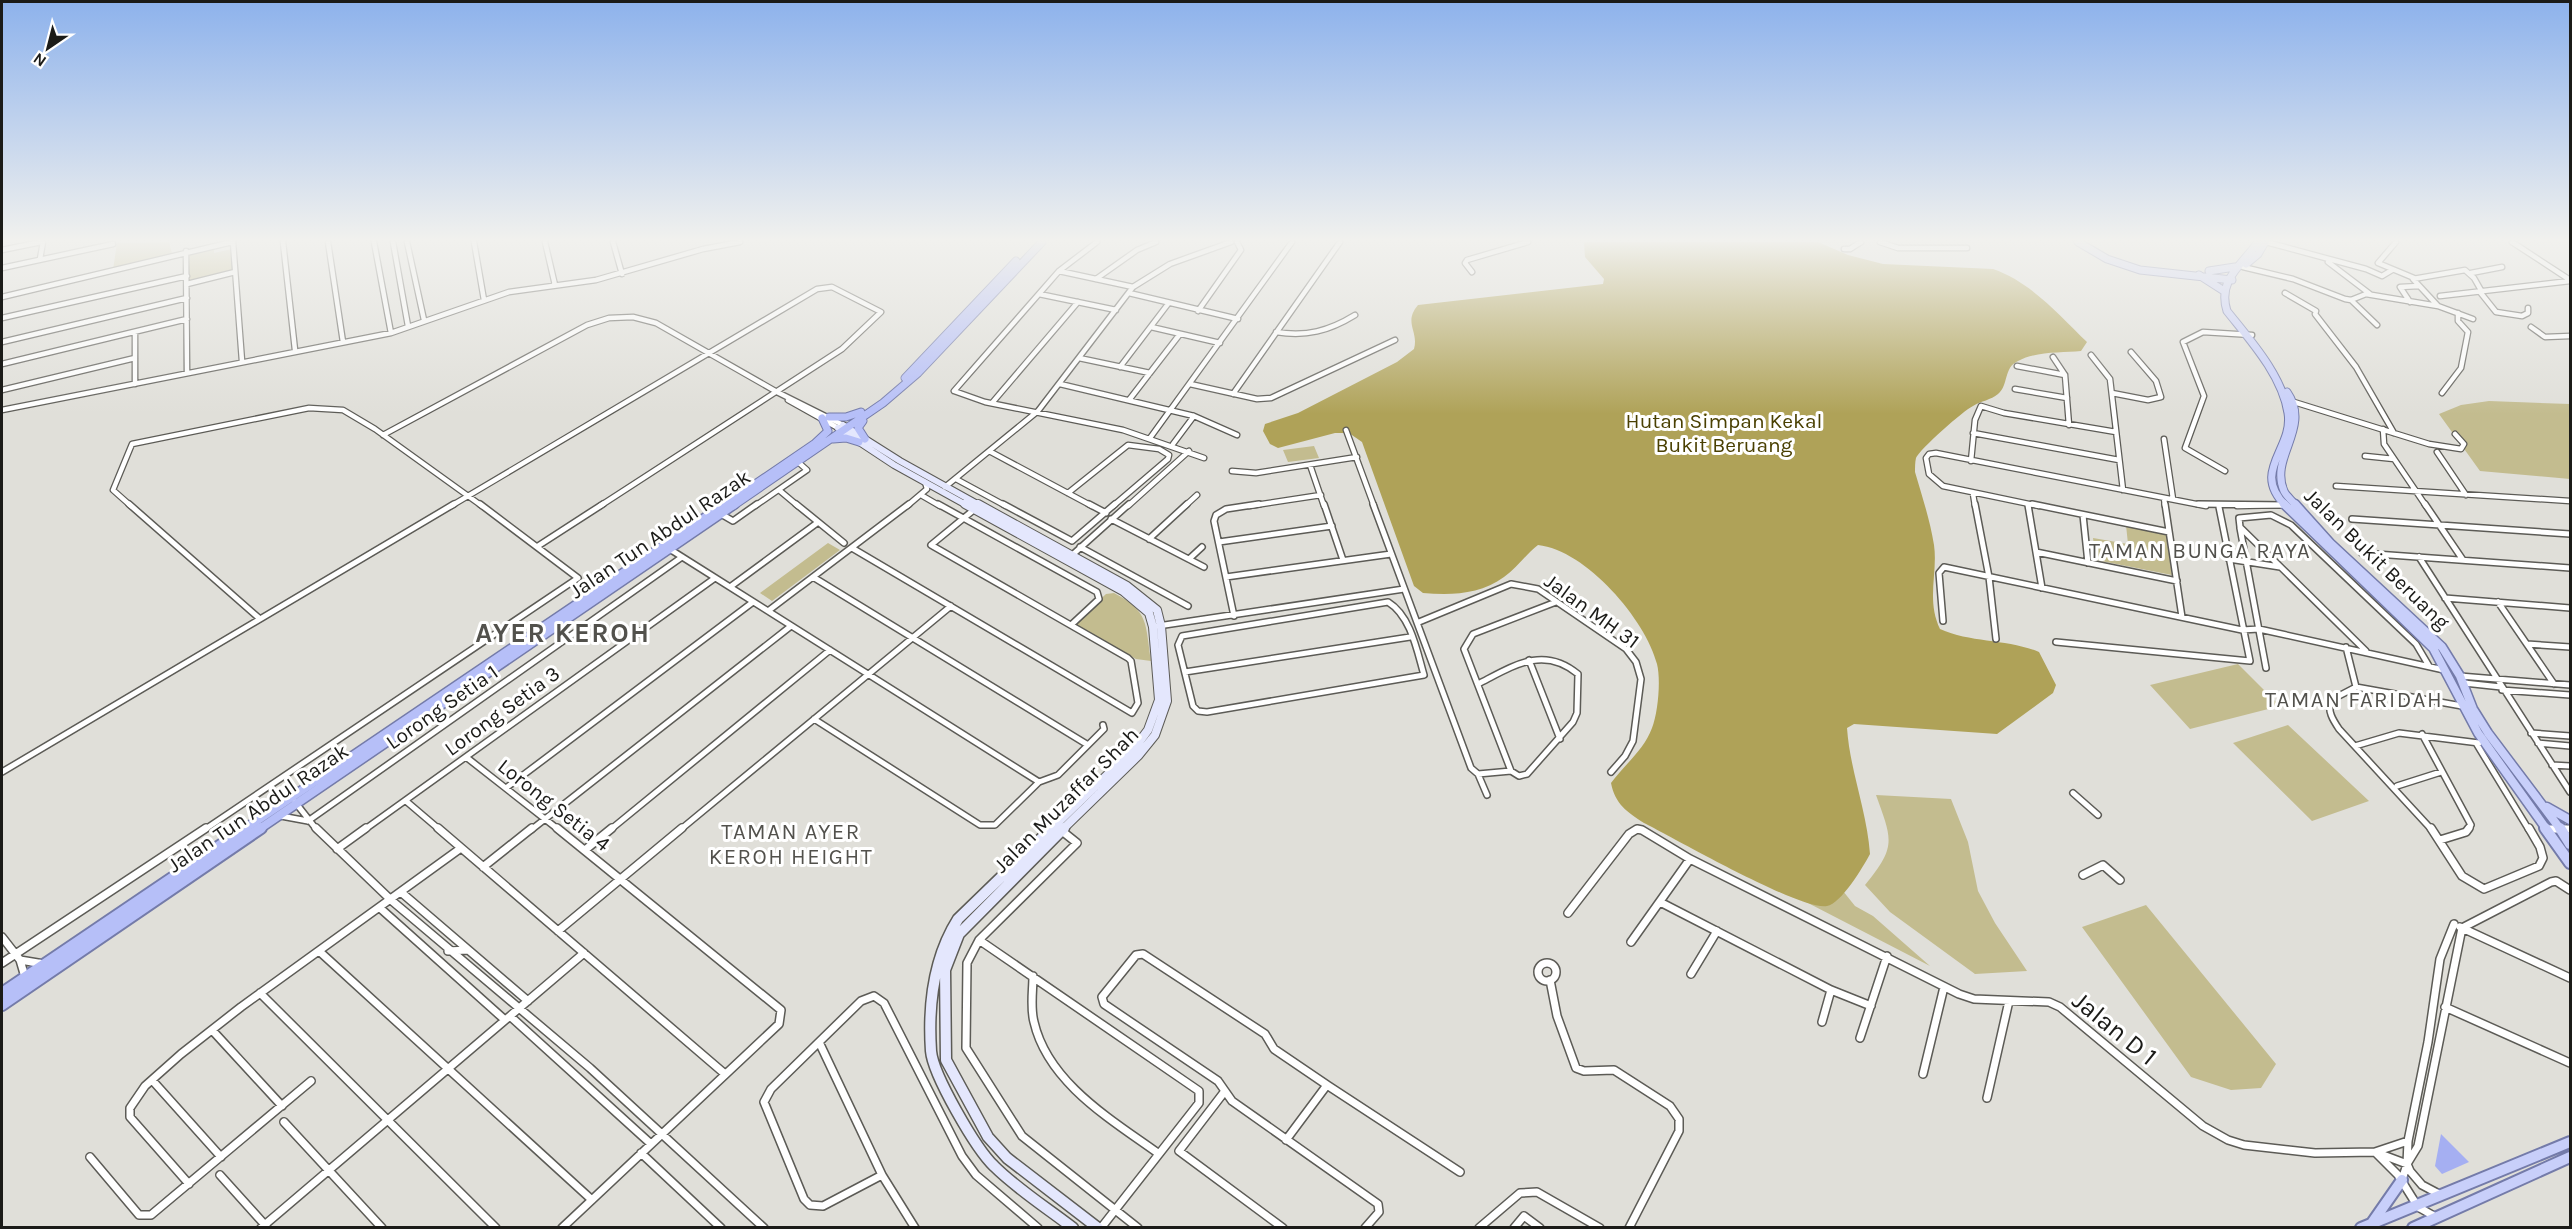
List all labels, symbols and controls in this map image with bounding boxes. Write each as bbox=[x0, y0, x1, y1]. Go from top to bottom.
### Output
north arrow bbox=[18, 18, 78, 78]
text: N bbox=[30, 49, 50, 71]
park label: Hutan Simpan Kekal Bukit Beruang bbox=[1626, 409, 1822, 457]
street label: Jalan Tun Abdul Razak bbox=[565, 464, 755, 603]
street label: Jalan Bukit Beruang bbox=[2300, 484, 2455, 634]
district label: TAMAN BUNGA RAYA bbox=[2089, 538, 2311, 564]
street label: Jalan MH 31 bbox=[1540, 569, 1644, 653]
district label: AYER KEROH bbox=[475, 617, 651, 649]
street label: Lorong Setia 1 bbox=[381, 660, 503, 754]
street label: Lorong Setia 3 bbox=[440, 661, 564, 761]
district label: TAMAN FARIDAH bbox=[2265, 687, 2443, 713]
street label: Jalan Muzaffar Shah bbox=[988, 722, 1144, 878]
street label: Jalan Tun Abdul Razak bbox=[163, 738, 353, 877]
street label: Lorong Setia 4 bbox=[493, 754, 615, 856]
district label: TAMAN AYER KEROH HEIGHT bbox=[709, 819, 873, 870]
street label: Jalan D 1 bbox=[2066, 985, 2163, 1072]

